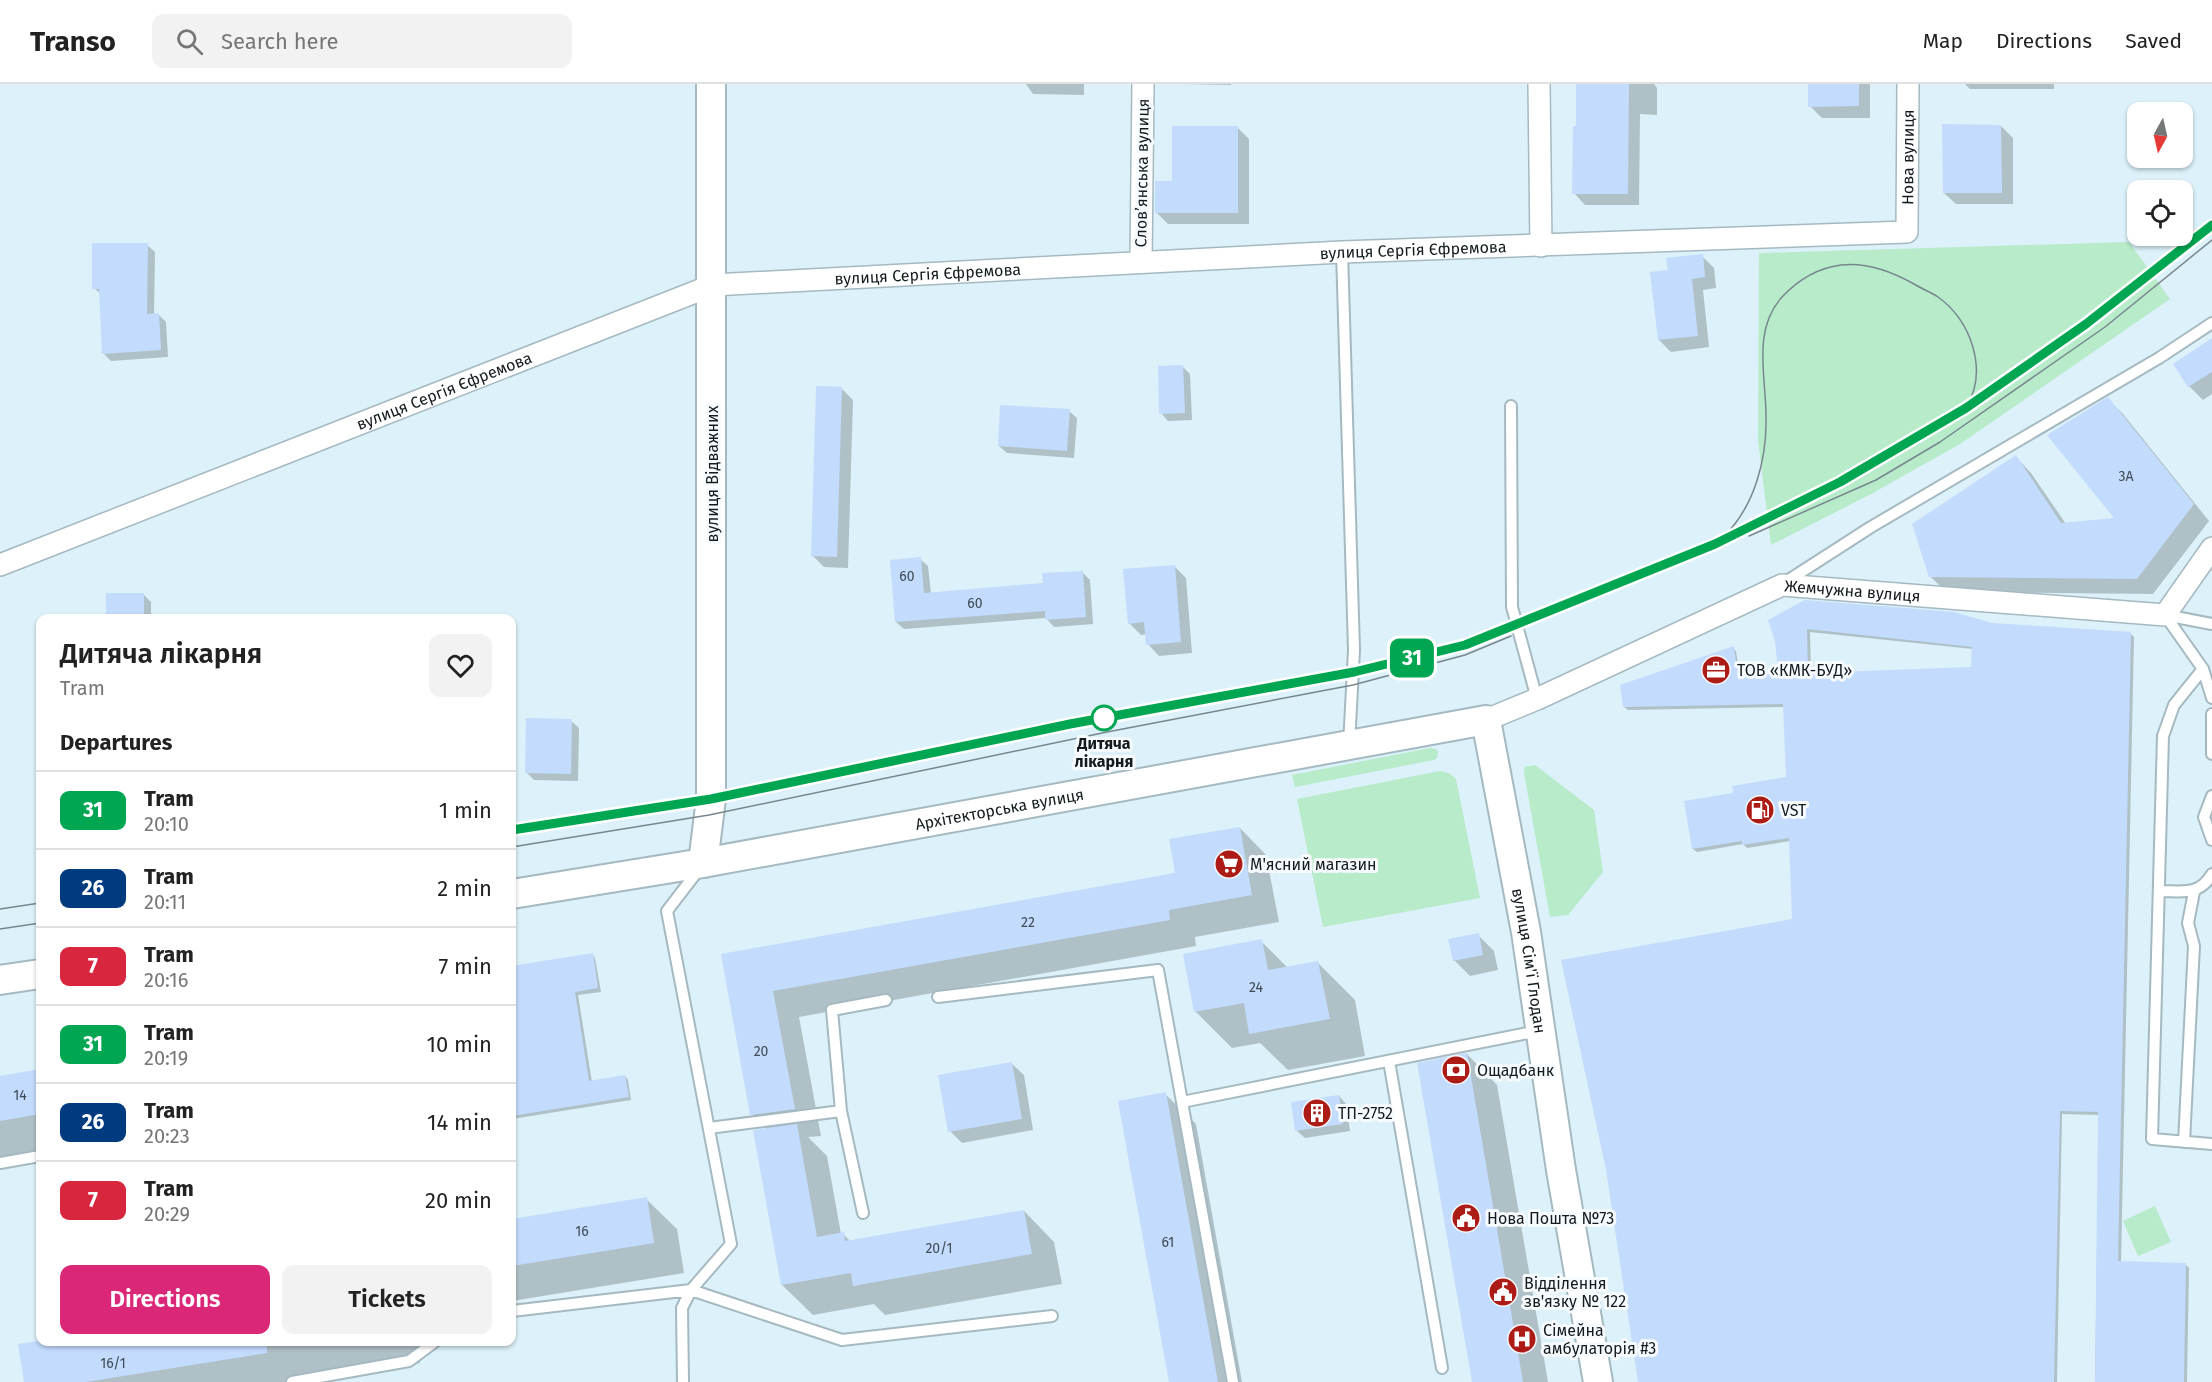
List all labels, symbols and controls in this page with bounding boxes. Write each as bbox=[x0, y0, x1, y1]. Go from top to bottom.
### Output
search box bbox=[152, 14, 572, 68]
text: Transo bbox=[30, 25, 116, 58]
icon: search bbox=[173, 25, 206, 58]
text: Search here bbox=[221, 28, 338, 55]
text: Map bbox=[1923, 28, 1963, 54]
text: Directions bbox=[1996, 28, 2092, 54]
text: Saved bbox=[2125, 28, 2182, 54]
street label: Словʼянська вулиця bbox=[1131, 98, 1153, 248]
north arrow bbox=[2127, 102, 2193, 168]
map controls bbox=[2127, 102, 2193, 246]
street label: Нова вулиця bbox=[1898, 109, 1917, 205]
button: locate bbox=[2127, 180, 2193, 246]
street label: вулиця Сергія Єфремова bbox=[1319, 237, 1507, 263]
street label: вулиця Сергія Єфремова bbox=[834, 259, 1021, 288]
street label: вулиця Сергія Єфремова bbox=[354, 348, 534, 434]
street label: вулиця Відважних bbox=[703, 405, 722, 542]
house number: 3А bbox=[2118, 468, 2134, 485]
house number: 60 bbox=[899, 568, 915, 585]
street label: Жемчужна вулиця bbox=[1784, 576, 1921, 605]
house number: 60 bbox=[967, 595, 983, 612]
button: heart bbox=[429, 634, 492, 697]
text: Дитяча лікарня bbox=[60, 637, 262, 670]
line badge: 31 bbox=[1385, 638, 1439, 678]
text: 31 bbox=[1402, 645, 1422, 671]
office icon: ТОВ «КМК-БУД» bbox=[1700, 654, 1732, 686]
place label: ТОВ «КМК-БУД» bbox=[1737, 661, 1852, 680]
text: Tram bbox=[60, 676, 105, 700]
marker: Дитяча лікарня bbox=[1091, 705, 1117, 731]
text: Departures bbox=[60, 729, 172, 756]
place label: Дитяча лікарня bbox=[1075, 734, 1133, 771]
street label: Архітекторська вулиця bbox=[914, 784, 1085, 834]
text: Tram bbox=[144, 785, 194, 812]
fuel station icon: VST bbox=[1744, 794, 1776, 826]
text: 31 bbox=[83, 797, 103, 823]
text: 1 min bbox=[439, 797, 492, 824]
place label: VST bbox=[1781, 801, 1807, 820]
text: 20:10 bbox=[144, 812, 189, 836]
supermarket icon: М'ясний магазин bbox=[1213, 848, 1245, 880]
place label: М'ясний магазин bbox=[1250, 855, 1376, 874]
text: Tram bbox=[144, 863, 194, 890]
text: 26 bbox=[82, 875, 104, 901]
text: 2 min bbox=[437, 875, 492, 902]
street label: вулиця Сім'ї Глодан bbox=[1508, 886, 1550, 1035]
text: 20:11 bbox=[144, 890, 186, 914]
house number: 22 bbox=[1021, 914, 1035, 931]
text: Tram bbox=[144, 941, 194, 968]
text: 7 bbox=[88, 953, 98, 979]
text: 7 min bbox=[438, 953, 492, 980]
text: 20:16 bbox=[144, 968, 188, 992]
house number: 24 bbox=[1249, 979, 1264, 996]
text: Tram bbox=[144, 1019, 194, 1046]
text: 31 bbox=[83, 1031, 103, 1057]
text: 10 min bbox=[426, 1031, 492, 1058]
house number: 20 bbox=[754, 1043, 769, 1060]
text: 20:19 bbox=[144, 1046, 188, 1070]
bank icon: Ощадбанк bbox=[1440, 1054, 1472, 1086]
place label: Ощадбанк bbox=[1477, 1061, 1555, 1080]
house number: 14 bbox=[13, 1087, 27, 1104]
text: Tram bbox=[144, 1097, 194, 1124]
building icon: ТП-2752 bbox=[1301, 1097, 1333, 1129]
place label: ТП-2752 bbox=[1338, 1104, 1393, 1123]
text: 26 bbox=[82, 1109, 104, 1135]
text: 14 min bbox=[427, 1109, 492, 1136]
text: 20:23 bbox=[144, 1124, 190, 1148]
text: Tram bbox=[144, 1175, 194, 1202]
text: 7 bbox=[88, 1187, 98, 1213]
text: 20 min bbox=[425, 1187, 492, 1214]
text: 20:29 bbox=[144, 1202, 190, 1226]
public building icon: Нова Пошта №73 bbox=[1450, 1202, 1482, 1234]
place label: Нова Пошта №73 bbox=[1487, 1209, 1614, 1228]
house number: 16 bbox=[575, 1223, 589, 1240]
house number: 61 bbox=[1162, 1234, 1174, 1251]
house number: 20/1 bbox=[925, 1240, 953, 1257]
button: Directions bbox=[60, 1265, 270, 1334]
button: Tickets bbox=[282, 1265, 492, 1334]
place label: Відділення зв'язку № 122 bbox=[1524, 1274, 1626, 1311]
public building icon: Відділення зв'язку № 122 bbox=[1487, 1276, 1519, 1308]
place label: Сімейна амбулаторія #3 bbox=[1543, 1321, 1656, 1358]
hospital icon: Сімейна амбулаторія #3 bbox=[1506, 1323, 1538, 1355]
house number: 16/1 bbox=[100, 1355, 126, 1372]

